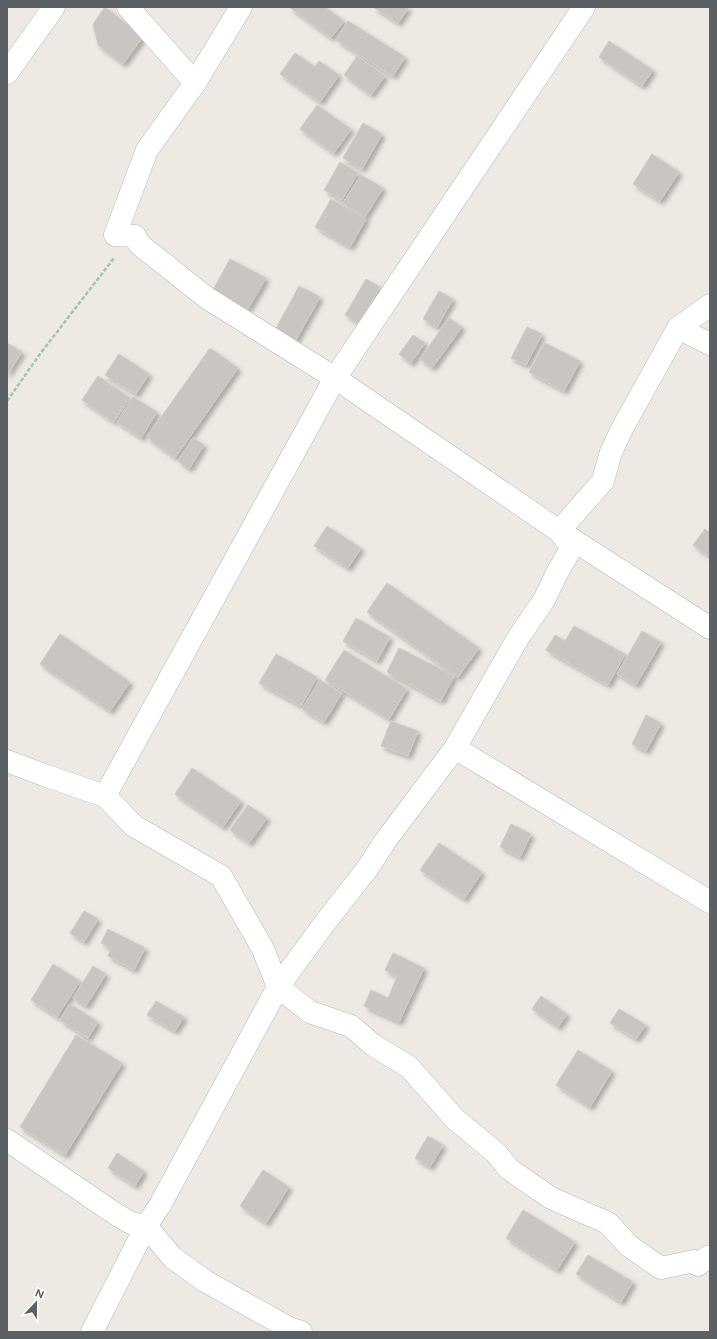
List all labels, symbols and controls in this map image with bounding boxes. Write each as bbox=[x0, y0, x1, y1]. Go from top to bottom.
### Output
north arrow bbox=[16, 1283, 56, 1323]
text: N bbox=[33, 1287, 46, 1302]

